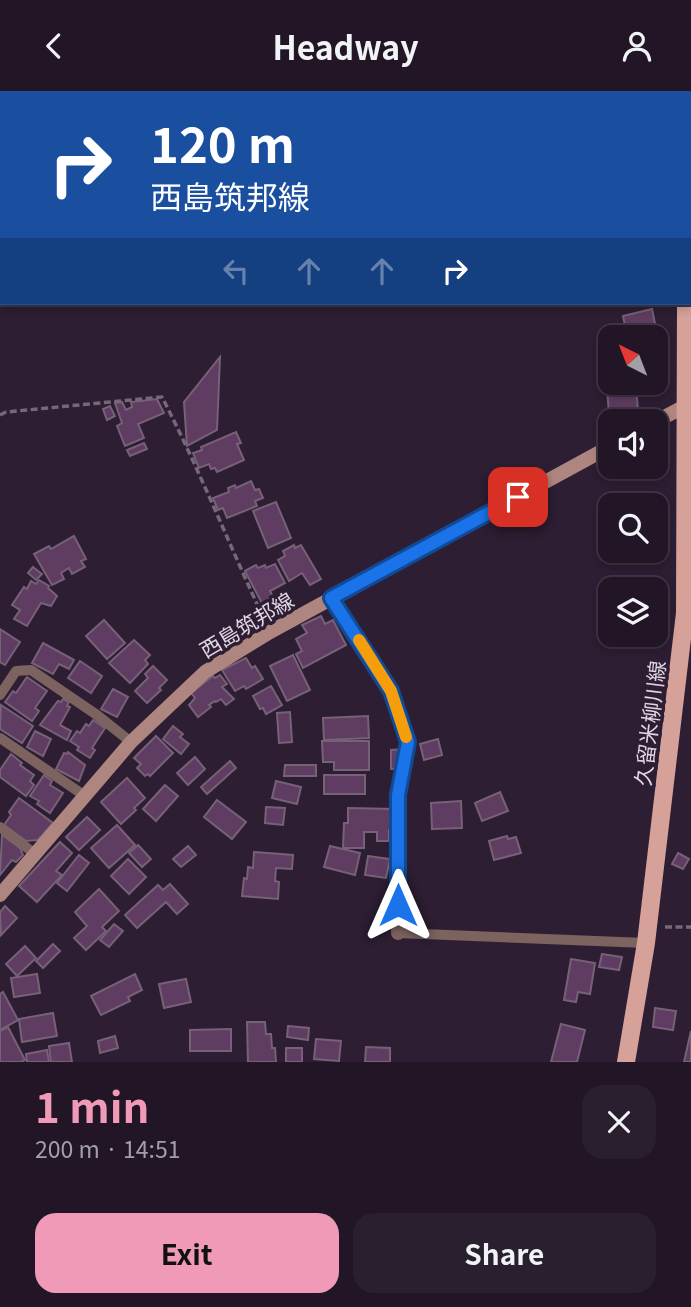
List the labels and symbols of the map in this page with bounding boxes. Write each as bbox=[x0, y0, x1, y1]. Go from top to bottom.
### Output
north arrow bbox=[598, 325, 668, 395]
pin bbox=[488, 467, 548, 527]
street label: 西島筑邦線 bbox=[193, 584, 299, 664]
street label: 久留米柳川線 bbox=[626, 659, 672, 787]
position arrow bbox=[361, 868, 435, 942]

